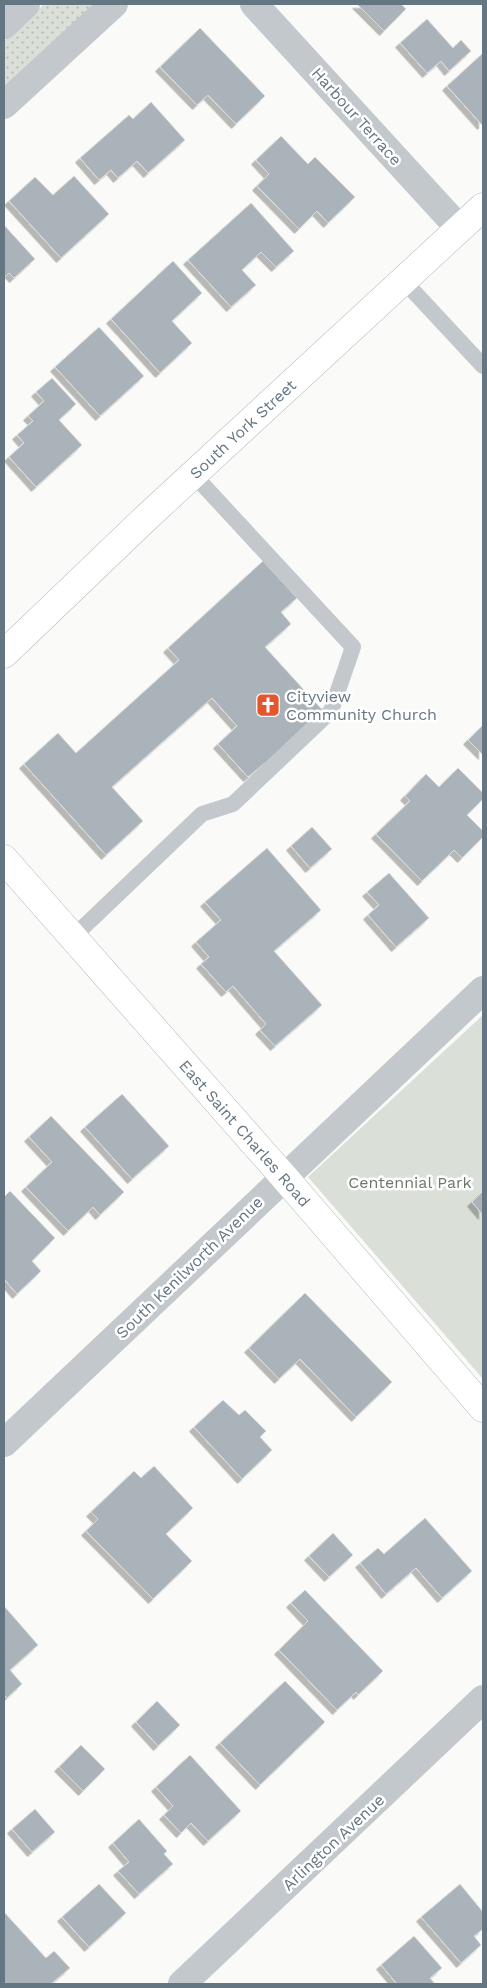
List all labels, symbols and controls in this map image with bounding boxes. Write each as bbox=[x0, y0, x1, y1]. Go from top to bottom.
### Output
street label: Harbour Terrace bbox=[308, 63, 406, 169]
street label: South York Street bbox=[186, 375, 300, 483]
place label: Cityview Community Church bbox=[286, 687, 437, 724]
church icon: Cityview Community Church bbox=[255, 692, 281, 718]
street label: East Saint Charles Road bbox=[175, 1056, 314, 1211]
park label: Centennial Park bbox=[348, 1173, 472, 1192]
street label: South Kenilworth Avenue bbox=[112, 1192, 267, 1342]
street label: Arlington Avenue bbox=[278, 1790, 388, 1894]

